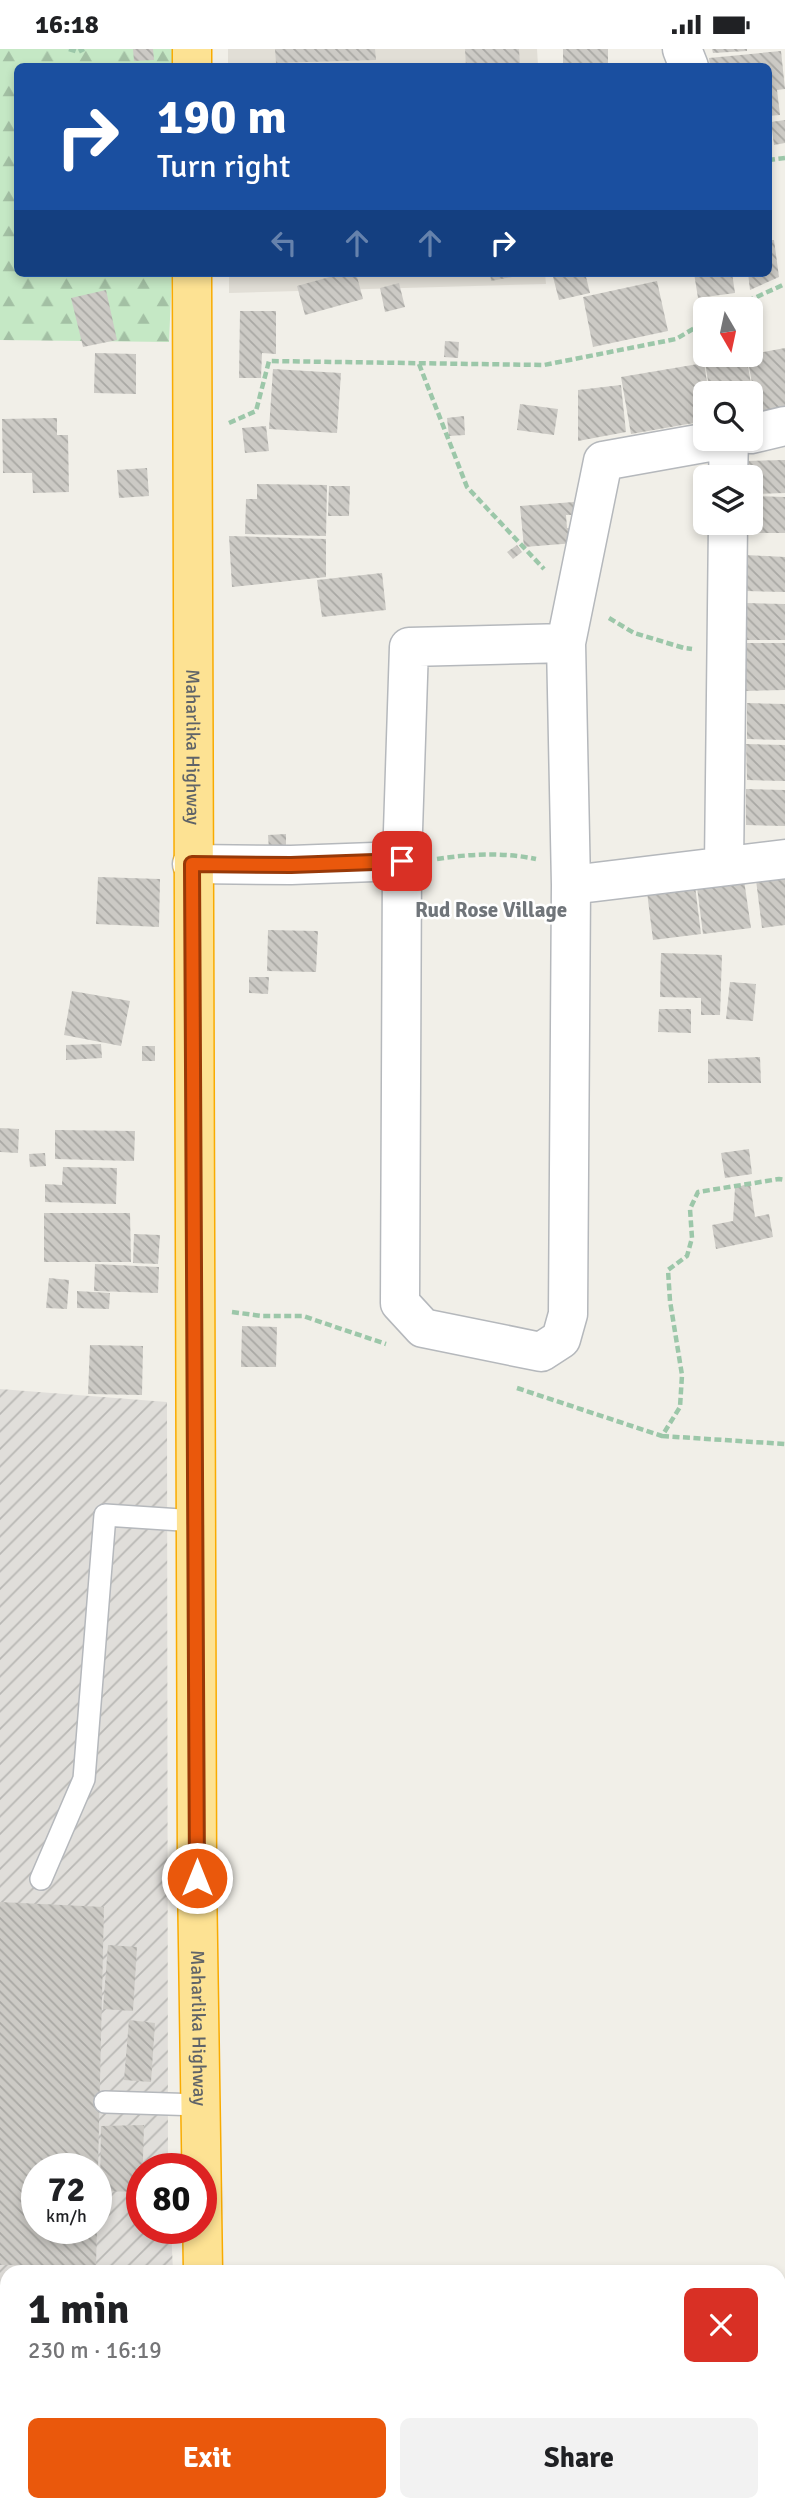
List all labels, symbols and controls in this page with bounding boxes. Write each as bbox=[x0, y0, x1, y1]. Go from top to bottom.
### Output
text: 16:18 bbox=[35, 9, 99, 41]
text: 190 m bbox=[157, 87, 287, 147]
icon: right bbox=[42, 91, 133, 182]
text: Turn right bbox=[157, 147, 290, 186]
icon: left bbox=[265, 224, 303, 262]
icon: ahead bbox=[338, 224, 376, 262]
icon: ahead bbox=[411, 224, 449, 262]
icon: right bbox=[484, 224, 522, 262]
north arrow bbox=[693, 297, 763, 367]
map controls bbox=[693, 297, 763, 535]
button: search bbox=[693, 381, 763, 451]
button: layers bbox=[693, 465, 763, 535]
street label: Maharlika Highway bbox=[180, 669, 205, 825]
pin bbox=[372, 831, 432, 891]
icon: arrive bbox=[383, 842, 421, 880]
district label: Rud Rose Village bbox=[415, 897, 567, 923]
position arrow bbox=[160, 1841, 234, 1915]
street label: Maharlika Highway bbox=[185, 1950, 211, 2106]
speed limit sign: 80 bbox=[126, 2153, 217, 2244]
text: 72 bbox=[48, 2168, 85, 2211]
text: km/h bbox=[46, 2205, 87, 2227]
text: 1 min bbox=[28, 2284, 129, 2335]
button: close bbox=[684, 2288, 758, 2362]
text: 230 m · 16:19 bbox=[28, 2336, 162, 2365]
button: Exit bbox=[28, 2418, 386, 2498]
button: Share bbox=[400, 2418, 758, 2498]

